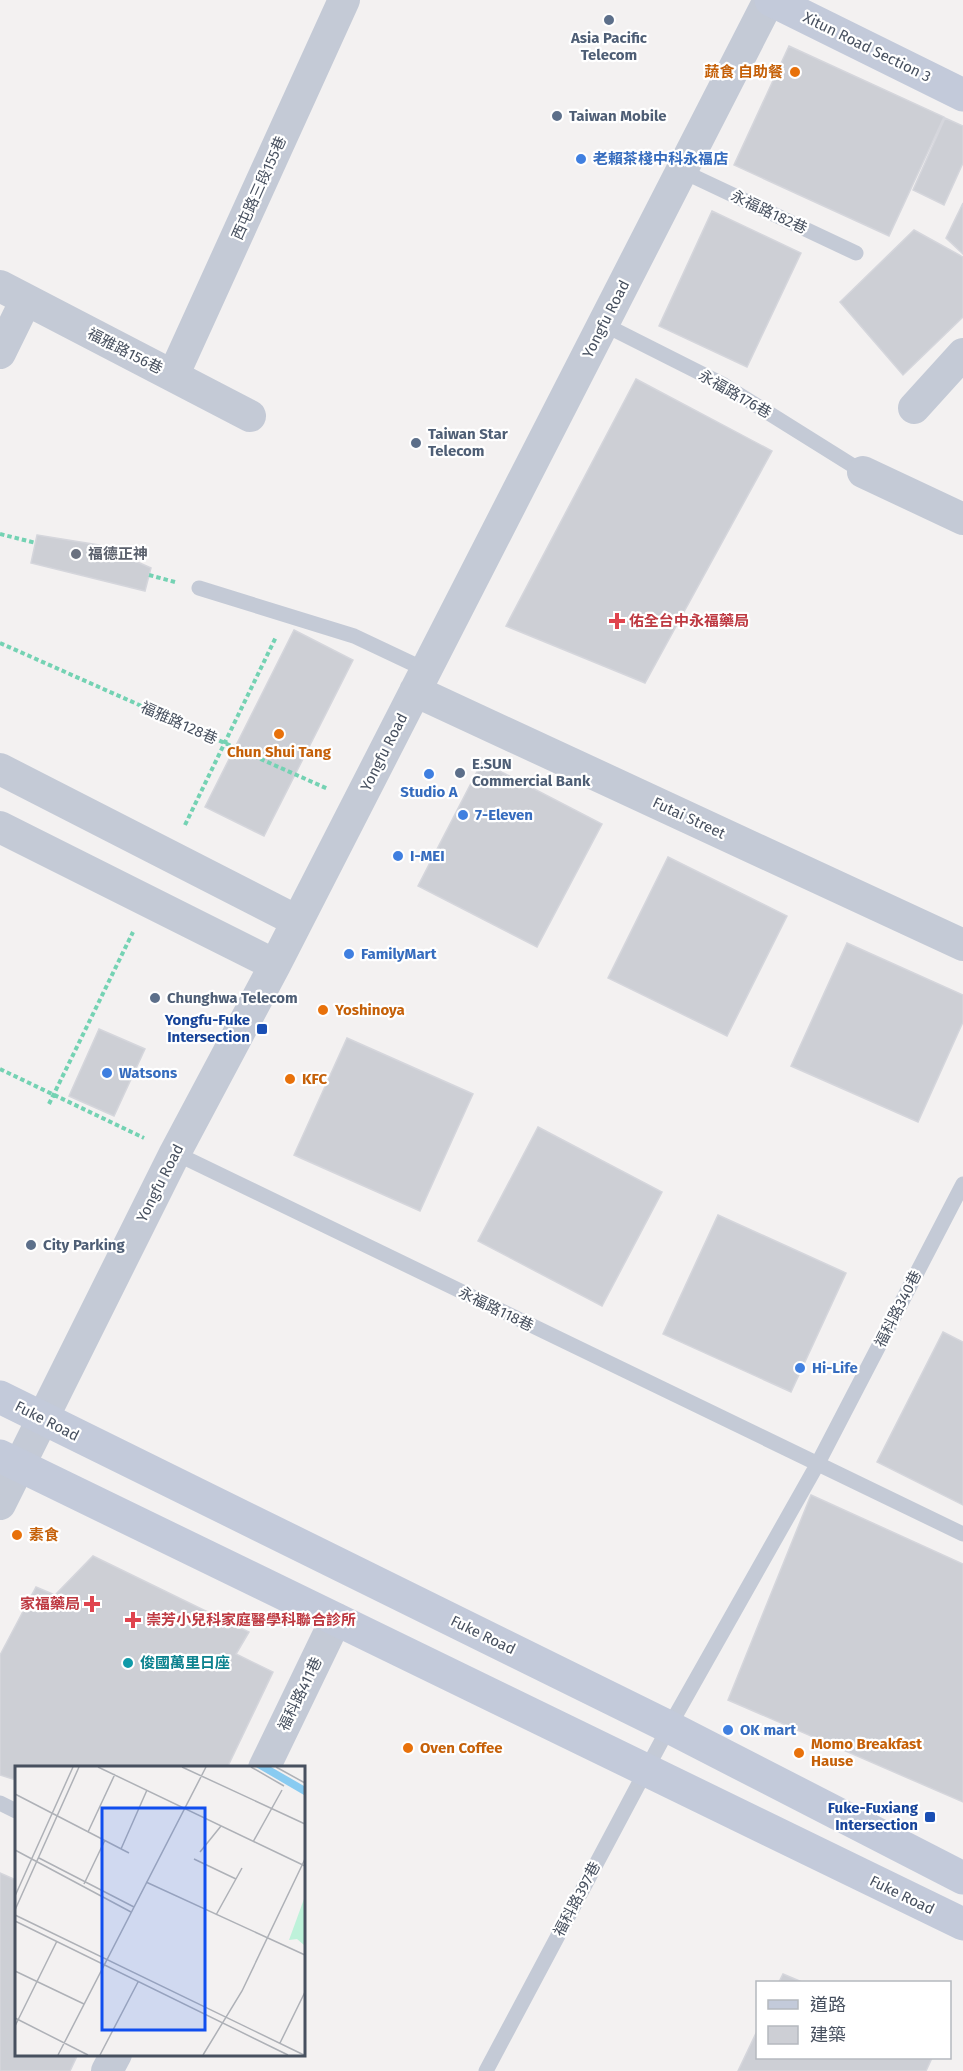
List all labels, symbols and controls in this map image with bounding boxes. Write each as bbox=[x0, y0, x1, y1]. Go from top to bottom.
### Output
street label: Xitun Road Section 3 bbox=[800, 8, 934, 86]
marker: Asia Pacific Telecom bbox=[602, 13, 616, 27]
place label: Asia Pacific Telecom bbox=[570, 29, 648, 64]
place label: 蔬食 自助餐 bbox=[704, 63, 783, 81]
marker: 蔬食 自助餐 bbox=[788, 65, 802, 79]
place label: Taiwan Mobile bbox=[569, 107, 667, 125]
marker: Taiwan Mobile bbox=[550, 109, 564, 123]
street label: 西屯路三段155巷 bbox=[228, 133, 290, 243]
place label: 老賴茶棧中科永福店 bbox=[593, 150, 728, 168]
marker: 老賴茶棧中科永福店 bbox=[574, 152, 588, 166]
street label: 永福路182巷 bbox=[728, 187, 810, 237]
street label: Yongfu Road bbox=[579, 277, 633, 361]
street label: 福雅路156巷 bbox=[84, 324, 166, 378]
street label: 永福路176巷 bbox=[696, 366, 774, 422]
place label: Taiwan Star Telecom bbox=[428, 425, 509, 460]
marker: Taiwan Star Telecom bbox=[409, 436, 423, 450]
place label: 福德正神 bbox=[88, 545, 148, 563]
marker: 福德正神 bbox=[69, 547, 83, 561]
place label: 佑全台中永福藥局 bbox=[629, 612, 749, 630]
marker: 佑全台中永福藥局 bbox=[610, 614, 624, 628]
street label: 福雅路128巷 bbox=[138, 698, 220, 748]
street label: Yongfu Road bbox=[357, 710, 411, 794]
marker: Chun Shui Tang bbox=[272, 727, 286, 741]
place label: Chun Shui Tang bbox=[227, 743, 332, 761]
place label: E.SUN Commercial Bank bbox=[472, 755, 591, 790]
marker: E.SUN Commercial Bank bbox=[453, 766, 467, 780]
marker: Studio A bbox=[422, 767, 436, 781]
place label: Studio A bbox=[400, 783, 459, 801]
street label: Futai Street bbox=[650, 793, 729, 843]
place label: 7-Eleven bbox=[475, 806, 533, 824]
marker: 7-Eleven bbox=[456, 808, 470, 822]
place label: I-MEI bbox=[410, 847, 445, 865]
marker: I-MEI bbox=[391, 849, 405, 863]
place label: FamilyMart bbox=[361, 945, 437, 963]
marker: FamilyMart bbox=[342, 947, 356, 961]
place label: Chunghwa Telecom bbox=[167, 989, 298, 1007]
marker: Chunghwa Telecom bbox=[148, 991, 162, 1005]
place label: Yoshinoya bbox=[334, 1001, 405, 1019]
marker: Yoshinoya bbox=[316, 1003, 330, 1017]
place label: Yongfu-Fuke Intersection bbox=[164, 1011, 250, 1046]
marker: Yongfu-Fuke Intersection bbox=[255, 1022, 269, 1036]
place label: Watsons bbox=[119, 1064, 177, 1082]
marker: Watsons bbox=[100, 1066, 114, 1080]
place label: KFC bbox=[302, 1070, 328, 1088]
marker: KFC bbox=[283, 1072, 297, 1086]
street label: Yongfu Road bbox=[133, 1141, 187, 1225]
place label: City Parking bbox=[43, 1236, 126, 1254]
marker: City Parking bbox=[24, 1238, 38, 1252]
street label: 福科路340巷 bbox=[871, 1268, 925, 1350]
street label: 永福路118巷 bbox=[456, 1283, 536, 1335]
place label: Hi-Life bbox=[812, 1359, 858, 1377]
marker: Hi-Life bbox=[793, 1361, 807, 1375]
street label: Fuke Road bbox=[12, 1397, 82, 1445]
place label: 素食 bbox=[29, 1526, 59, 1544]
marker: 素食 bbox=[10, 1528, 24, 1542]
place label: 家福藥局 bbox=[20, 1595, 80, 1613]
marker: 家福藥局 bbox=[85, 1597, 99, 1611]
marker: 崇芳小兒科家庭醫學科聯合診所 bbox=[124, 1611, 142, 1629]
place label: 崇芳小兒科家庭醫學科聯合診所 bbox=[146, 1611, 356, 1629]
street label: Fuke Road bbox=[448, 1612, 518, 1658]
place label: 俊國萬里日座 bbox=[140, 1654, 230, 1672]
street label: 福科路411巷 bbox=[274, 1654, 326, 1734]
marker: 俊國萬里日座 bbox=[121, 1656, 135, 1670]
place label: OK mart bbox=[740, 1721, 796, 1739]
marker: OK mart bbox=[721, 1723, 735, 1737]
place label: Momo Breakfast Hause bbox=[811, 1735, 922, 1770]
place label: Oven Coffee bbox=[420, 1739, 503, 1757]
marker: Oven Coffee bbox=[401, 1741, 415, 1755]
marker: Momo Breakfast Hause bbox=[792, 1746, 806, 1760]
inset map bbox=[15, 1766, 304, 2056]
place label: Fuke-Fuxiang Intersection bbox=[828, 1799, 919, 1834]
marker: Fuke-Fuxiang Intersection bbox=[923, 1810, 937, 1824]
street label: 福科路397巷 bbox=[550, 1859, 604, 1939]
street label: Fuke Road bbox=[867, 1872, 937, 1918]
legend bbox=[756, 1981, 951, 2059]
text: 道路 bbox=[810, 1994, 846, 2016]
text: 建築 bbox=[810, 2024, 846, 2046]

